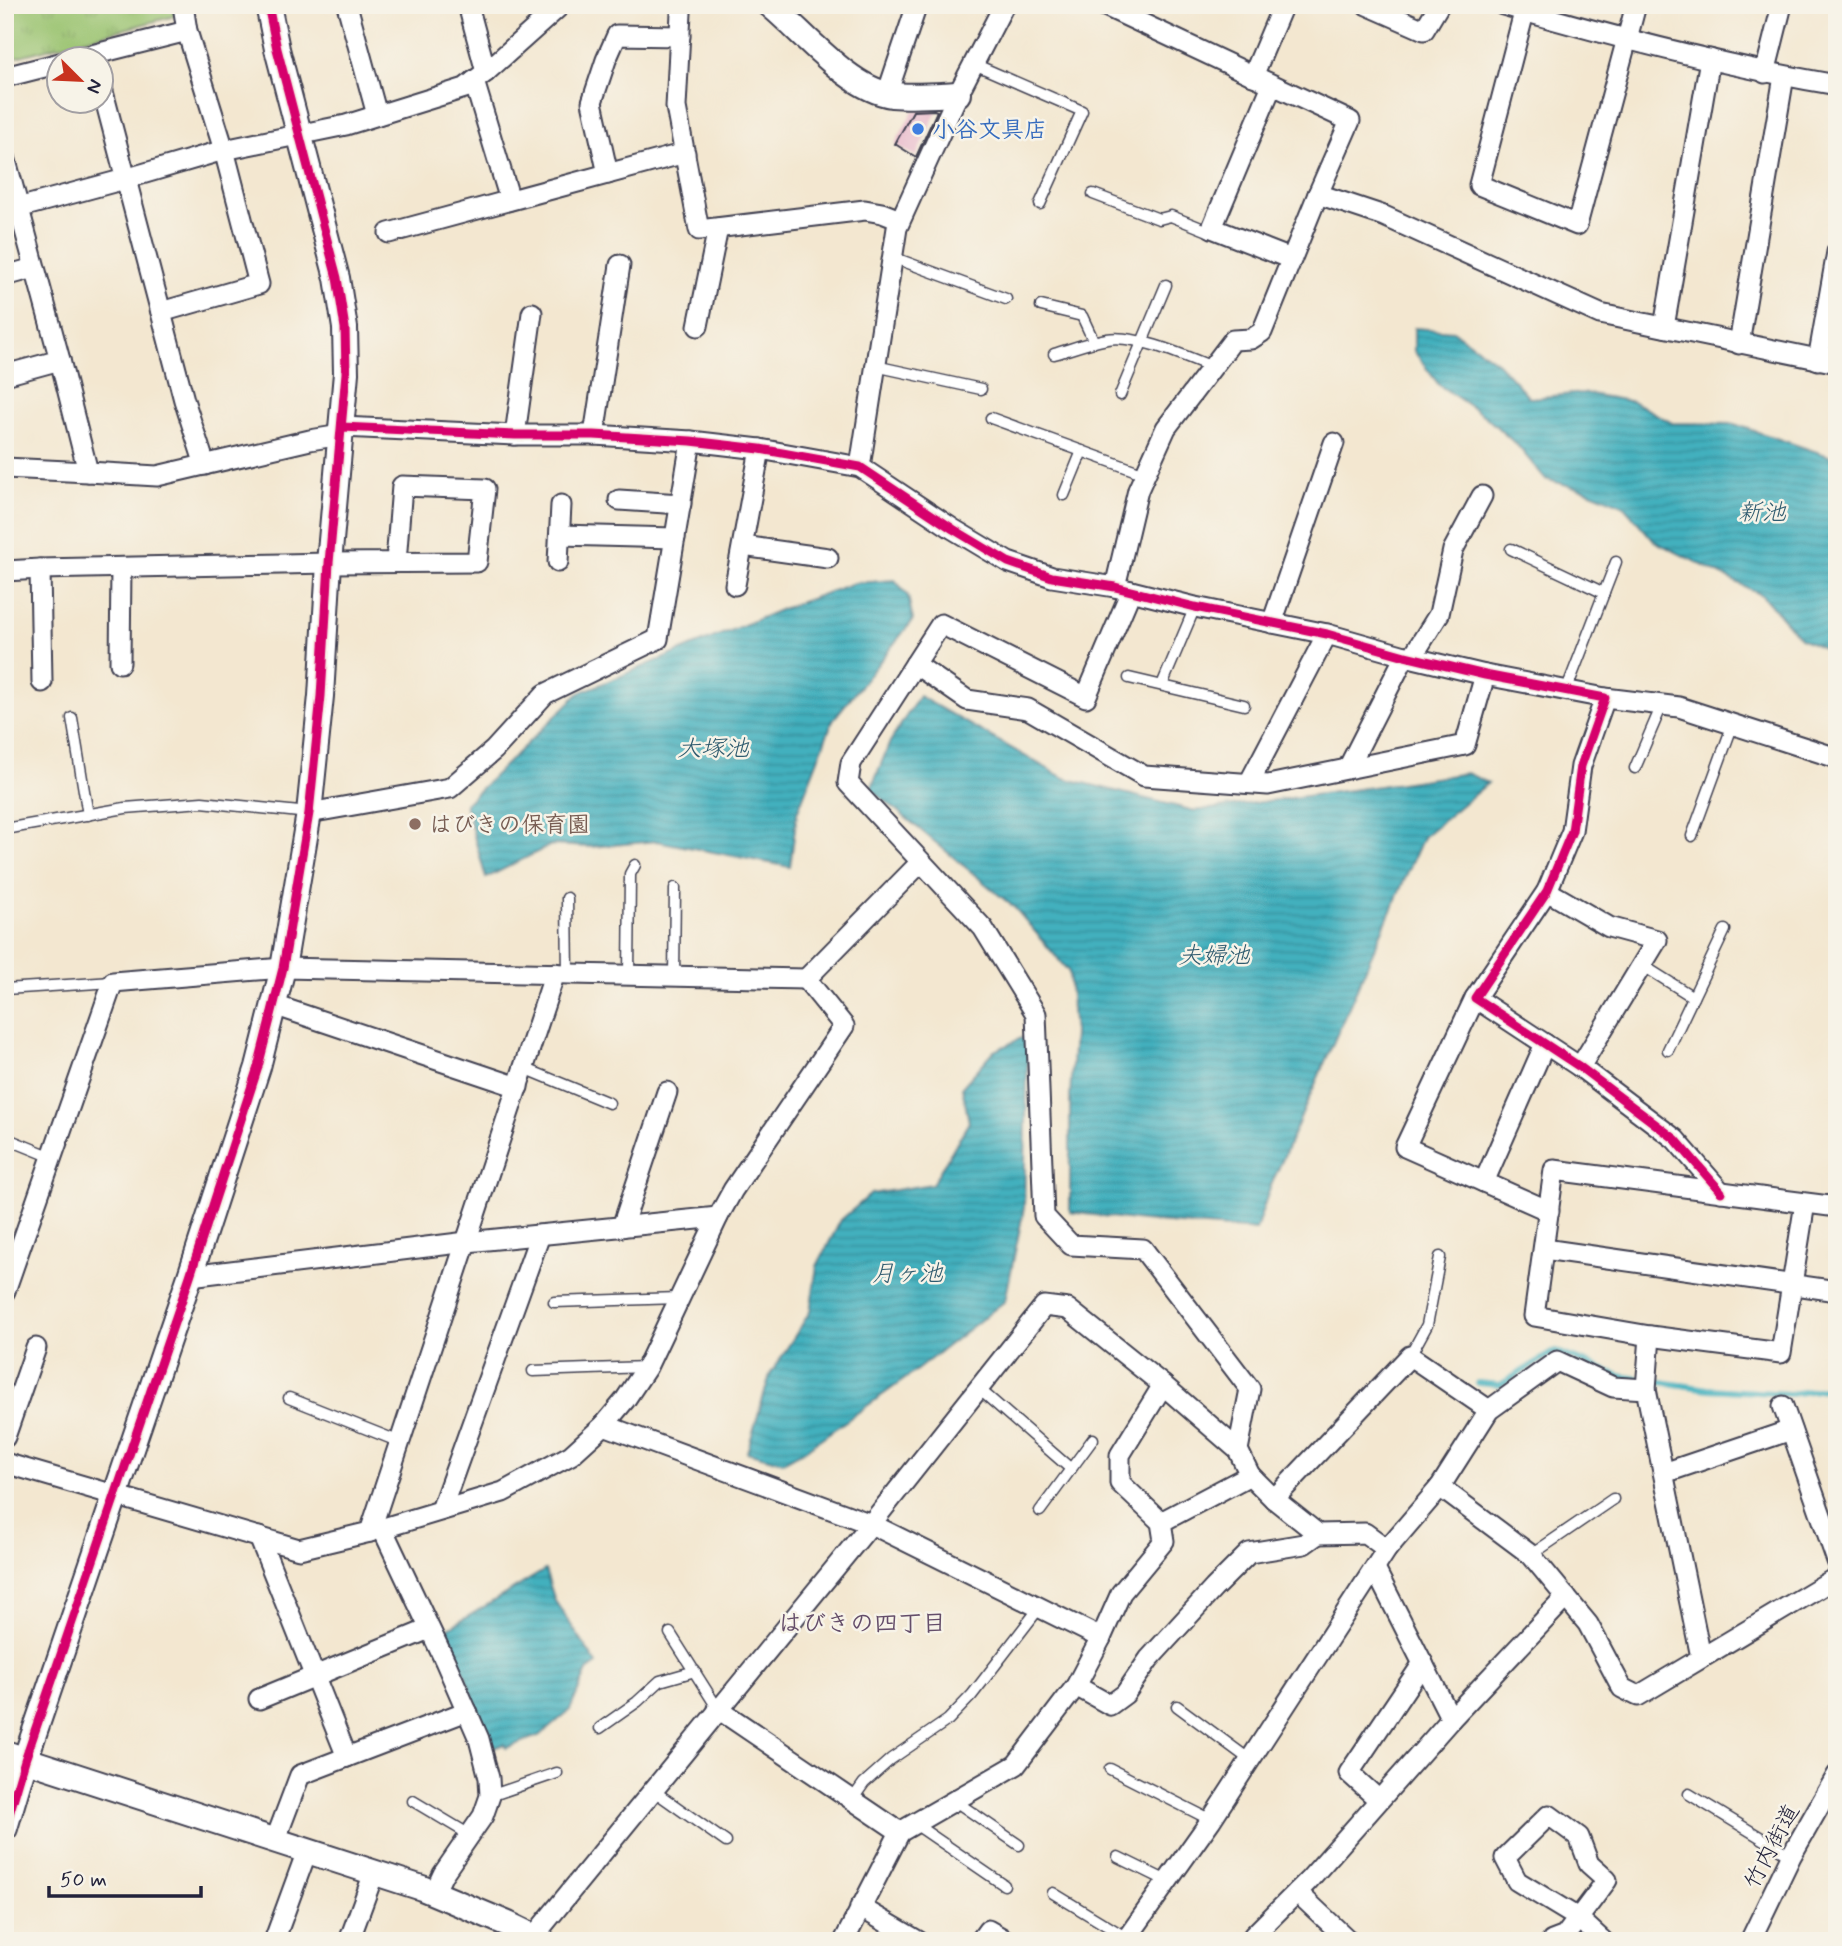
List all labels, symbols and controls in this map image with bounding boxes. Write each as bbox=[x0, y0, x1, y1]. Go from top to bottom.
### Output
north arrow bbox=[46, 46, 116, 116]
text: N bbox=[80, 75, 108, 97]
place label: 小谷文具店 bbox=[932, 116, 1047, 146]
marker: 小谷文具店 bbox=[910, 121, 926, 137]
water label: 新池 bbox=[1738, 498, 1787, 529]
water label: 大塚池 bbox=[677, 734, 750, 765]
place label: はびきの保育園 bbox=[429, 811, 590, 841]
marker: はびきの保育園 bbox=[407, 816, 423, 832]
water label: 夫婦池 bbox=[1178, 941, 1251, 972]
water label: 月ヶ池 bbox=[871, 1259, 944, 1290]
district label: はびきの四丁目 bbox=[778, 1609, 946, 1640]
street label: 竹内街道 bbox=[1738, 1799, 1808, 1895]
scale bar bbox=[49, 1855, 201, 1899]
text: 50 m bbox=[60, 1866, 107, 1894]

